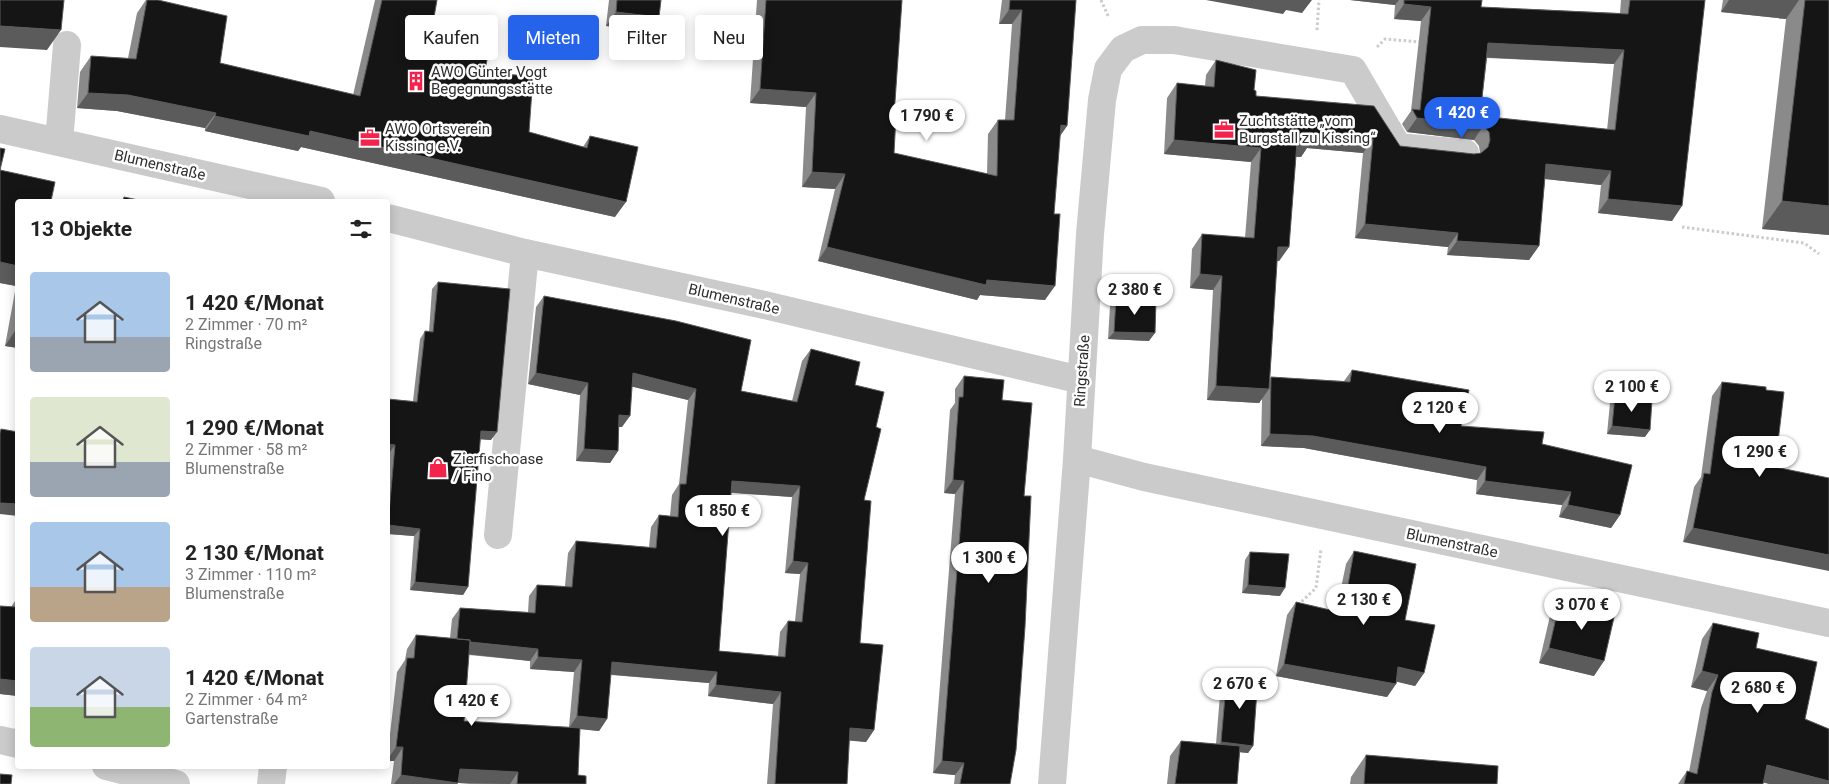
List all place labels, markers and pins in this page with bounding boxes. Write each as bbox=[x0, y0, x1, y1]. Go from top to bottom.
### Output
place label: AWO Günter Vogt Begegnungsstätte bbox=[431, 63, 553, 98]
building icon: AWO Günter Vogt Begegnungsstätte bbox=[405, 70, 427, 92]
pin: 1 420 € bbox=[1416, 96, 1508, 139]
pin: 1 790 € bbox=[881, 100, 973, 142]
place label: Zuchtstätte „vom Burgstall zu Kissing“ bbox=[1239, 112, 1376, 147]
office icon: Zuchtstätte „vom Burgstall zu Kissing“ bbox=[1213, 119, 1235, 141]
place label: AWO Ortsverein Kissing e.V. bbox=[385, 120, 490, 155]
office icon: AWO Ortsverein Kissing e.V. bbox=[359, 127, 381, 149]
pin: 2 380 € bbox=[1089, 274, 1181, 316]
pin: 2 100 € bbox=[1586, 370, 1678, 413]
pin: 2 120 € bbox=[1394, 392, 1486, 434]
pin: 1 290 € bbox=[1714, 436, 1806, 478]
place label: Zierfischoase / Fino bbox=[453, 450, 543, 485]
shop icon: Zierfischoase / Fino bbox=[427, 457, 449, 479]
pin: 1 850 € bbox=[677, 494, 769, 537]
pin: 1 300 € bbox=[943, 542, 1035, 584]
pin: 2 130 € bbox=[1318, 584, 1410, 626]
pin: 3 070 € bbox=[1536, 588, 1628, 631]
pin: 2 670 € bbox=[1194, 668, 1286, 710]
pin: 2 680 € bbox=[1712, 672, 1804, 714]
pin: 1 420 € bbox=[426, 684, 518, 727]

